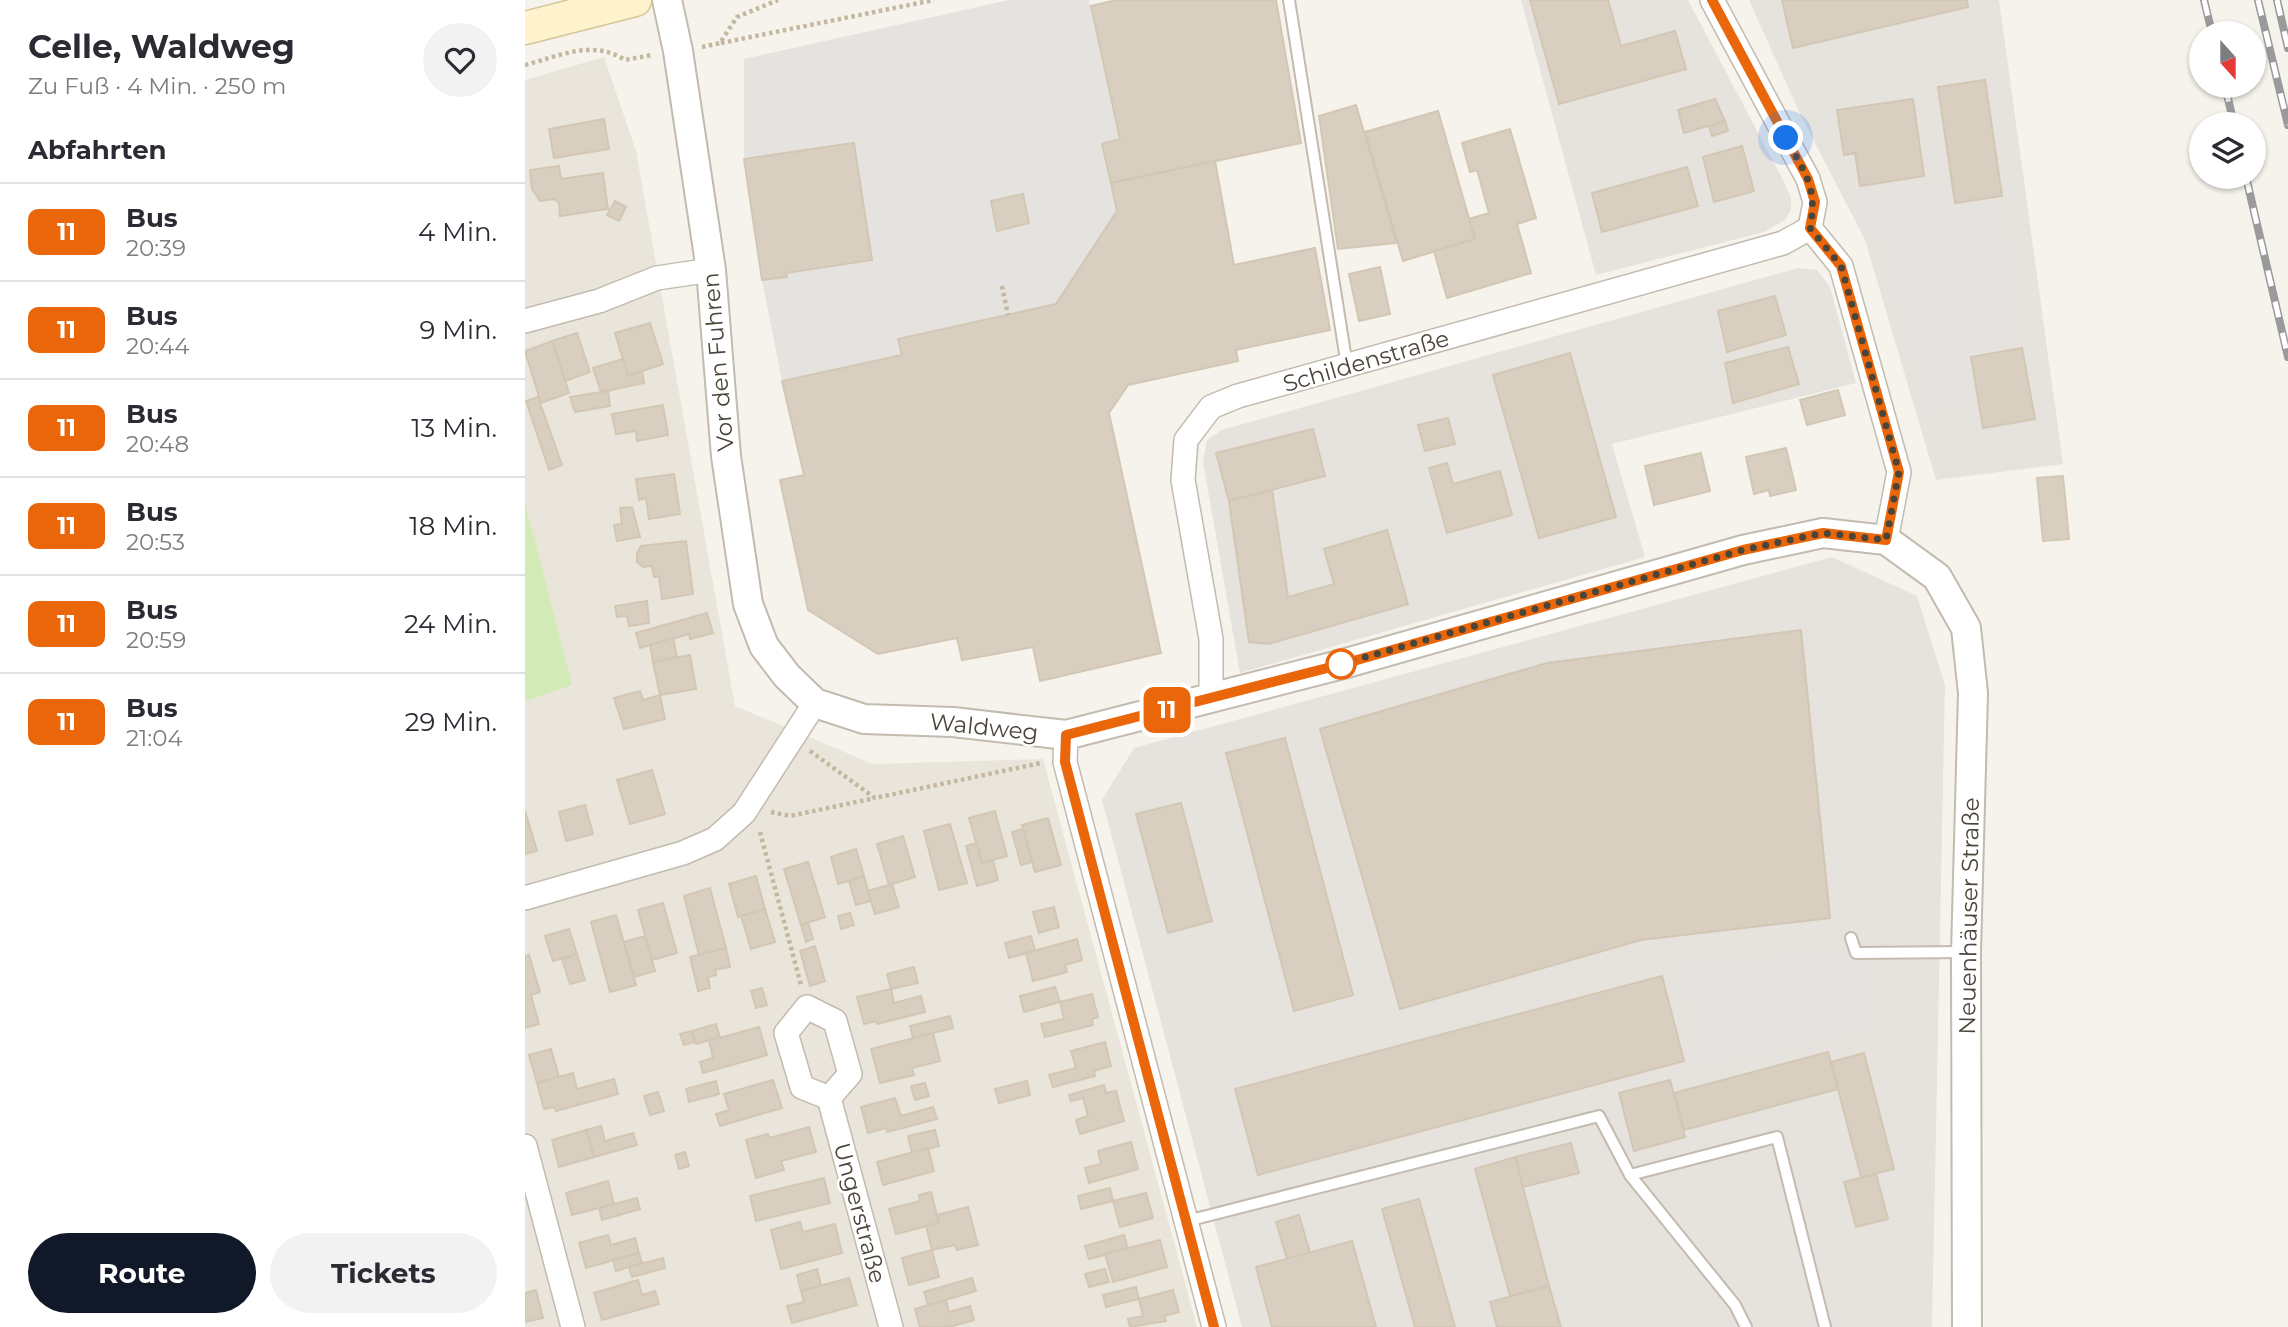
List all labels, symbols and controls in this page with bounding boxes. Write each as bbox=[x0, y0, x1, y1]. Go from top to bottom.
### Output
north arrow bbox=[2189, 21, 2266, 98]
map controls bbox=[2189, 21, 2266, 189]
button: heart bbox=[423, 23, 497, 97]
text: Celle, Waldweg bbox=[28, 26, 295, 66]
text: Zu Fuß · 4 Min. · 250 m bbox=[28, 72, 287, 100]
button: layers bbox=[2189, 112, 2266, 189]
your location bbox=[1768, 120, 1803, 155]
text: Abfahrten bbox=[28, 134, 167, 166]
text: Bus bbox=[126, 202, 178, 234]
text: 4 Min. bbox=[418, 216, 497, 248]
text: 11 bbox=[57, 217, 76, 246]
text: 20:39 bbox=[126, 234, 186, 262]
street label: Vor den Fuhren bbox=[696, 272, 740, 452]
text: Bus bbox=[126, 300, 178, 332]
text: 9 Min. bbox=[419, 314, 497, 346]
text: 11 bbox=[57, 315, 76, 344]
street label: Schildenstraße bbox=[1280, 324, 1452, 398]
text: 20:44 bbox=[126, 332, 190, 360]
text: Bus bbox=[126, 398, 178, 430]
text: 13 Min. bbox=[411, 412, 497, 444]
text: 11 bbox=[57, 413, 76, 442]
text: 20:48 bbox=[126, 430, 189, 458]
text: Bus bbox=[126, 496, 178, 528]
text: 18 Min. bbox=[409, 510, 497, 542]
text: 11 bbox=[57, 511, 76, 540]
text: 20:53 bbox=[126, 528, 185, 556]
text: Bus bbox=[126, 594, 178, 626]
text: 24 Min. bbox=[404, 608, 497, 640]
text: 11 bbox=[57, 609, 76, 638]
text: 20:59 bbox=[126, 626, 186, 654]
unlabelled marker bbox=[1326, 649, 1356, 679]
line badge: 11 bbox=[1135, 687, 1199, 733]
text: Bus bbox=[126, 692, 178, 724]
text: 11 bbox=[1158, 695, 1176, 724]
text: 29 Min. bbox=[405, 706, 497, 738]
text: 11 bbox=[57, 707, 76, 736]
street label: Waldweg bbox=[928, 707, 1040, 747]
text: 21:04 bbox=[126, 724, 183, 752]
street label: Neuenhäuser Straße bbox=[1953, 797, 1985, 1035]
street label: Ungerstraße bbox=[828, 1140, 892, 1286]
button: Route bbox=[28, 1233, 256, 1313]
button: Tickets bbox=[270, 1233, 497, 1313]

